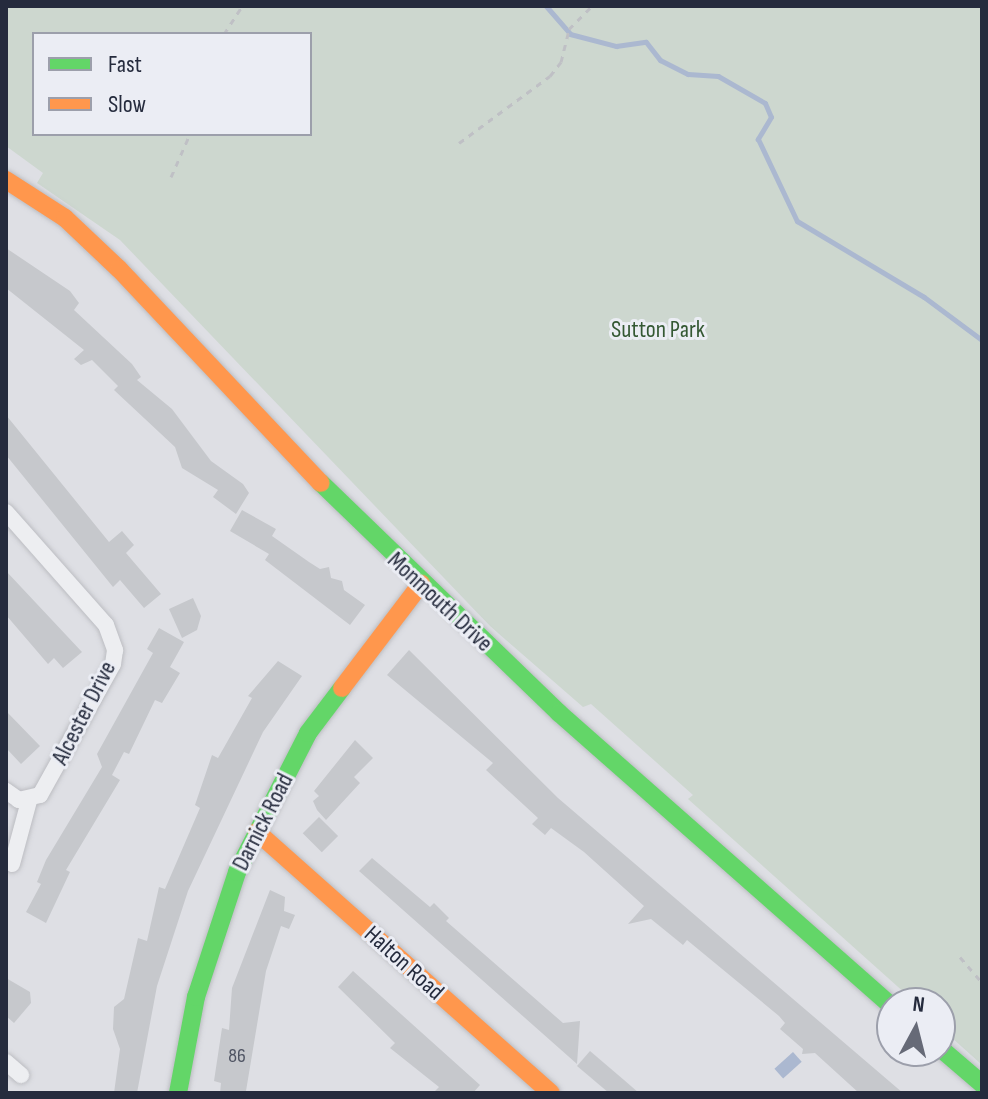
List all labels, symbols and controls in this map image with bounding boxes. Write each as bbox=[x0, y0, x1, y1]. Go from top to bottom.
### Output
legend bbox=[32, 32, 312, 136]
text: Fast bbox=[108, 50, 142, 79]
text: Slow bbox=[108, 90, 146, 119]
park label: Sutton Park bbox=[611, 316, 705, 344]
street label: Monmouth Drive bbox=[381, 546, 499, 658]
street label: Alcester Drive bbox=[46, 656, 122, 770]
street label: Darnick Road bbox=[226, 769, 300, 875]
street label: Halton Road bbox=[358, 920, 450, 1006]
north arrow bbox=[876, 987, 956, 1067]
text: N bbox=[911, 991, 926, 1019]
house number: 86 bbox=[228, 1044, 246, 1068]

